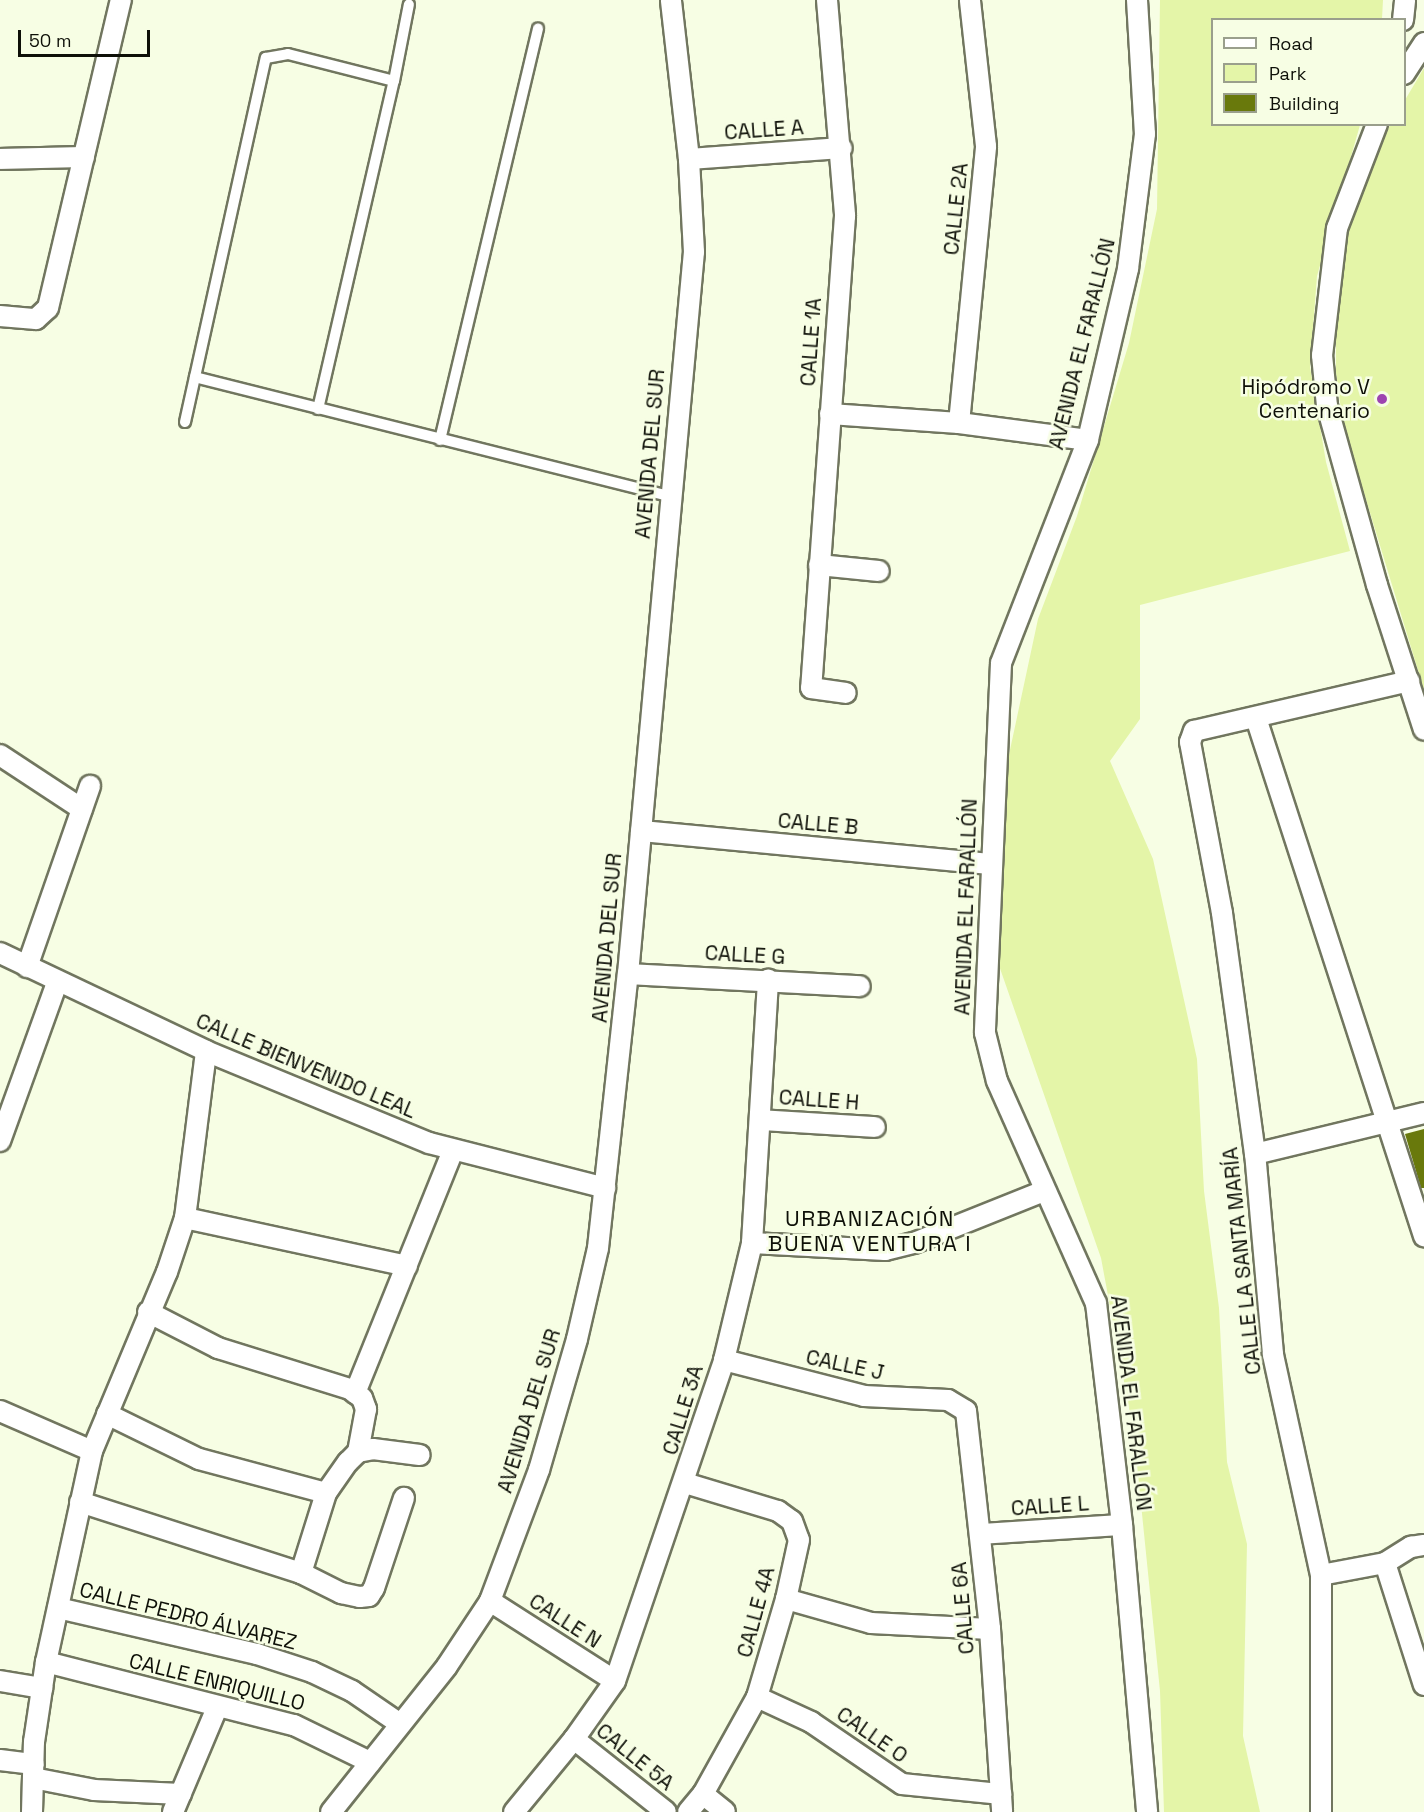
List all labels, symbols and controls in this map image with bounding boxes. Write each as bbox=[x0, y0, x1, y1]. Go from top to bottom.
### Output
scale bar bbox=[21, 18, 153, 56]
legend bbox=[1211, 18, 1406, 126]
text: 50 m bbox=[29, 29, 71, 52]
text: Road bbox=[1269, 32, 1313, 55]
text: Park bbox=[1269, 62, 1306, 85]
text: Building bbox=[1269, 92, 1339, 115]
street label: CALLE A bbox=[723, 115, 805, 145]
street label: CALLE 2A bbox=[939, 162, 973, 256]
street label: AVENIDA EL FARALLÓN bbox=[1043, 235, 1121, 453]
street label: CALLE 1A bbox=[795, 297, 827, 387]
street label: AVENIDA DEL SUR bbox=[630, 368, 670, 540]
place label: Hipódromo V Centenario bbox=[1241, 374, 1370, 424]
marker: Hipódromo V Centenario bbox=[1375, 392, 1389, 406]
street label: AVENIDA EL FARALLÓN bbox=[950, 798, 982, 1016]
street label: CALLE B bbox=[777, 808, 859, 840]
street label: AVENIDA DEL SUR bbox=[587, 852, 627, 1024]
street label: CALLE G bbox=[704, 940, 786, 970]
street label: CALLE BIENVENIDO LEAL bbox=[192, 1008, 420, 1124]
street label: CALLE H bbox=[778, 1085, 860, 1115]
street label: CALLE LA SANTA MARÍA bbox=[1217, 1146, 1267, 1376]
district label: URBANIZACIÓN BUENA VENTURA I bbox=[767, 1205, 973, 1256]
street label: AVENIDA EL FARALLÓN bbox=[1105, 1293, 1157, 1513]
street label: AVENIDA DEL SUR bbox=[492, 1326, 566, 1496]
street label: CALLE J bbox=[804, 1344, 886, 1386]
street label: CALLE 3A bbox=[657, 1362, 709, 1458]
street label: CALLE L bbox=[1010, 1491, 1090, 1521]
street label: CALLE 6A bbox=[946, 1561, 980, 1655]
street label: CALLE 4A bbox=[732, 1564, 780, 1660]
street label: CALLE PEDRO ÁLVAREZ bbox=[77, 1577, 299, 1655]
street label: CALLE N bbox=[524, 1588, 606, 1654]
street label: CALLE ENRIQUILLO bbox=[126, 1648, 308, 1716]
street label: CALLE O bbox=[832, 1702, 912, 1768]
street label: CALLE 5A bbox=[591, 1718, 679, 1796]

